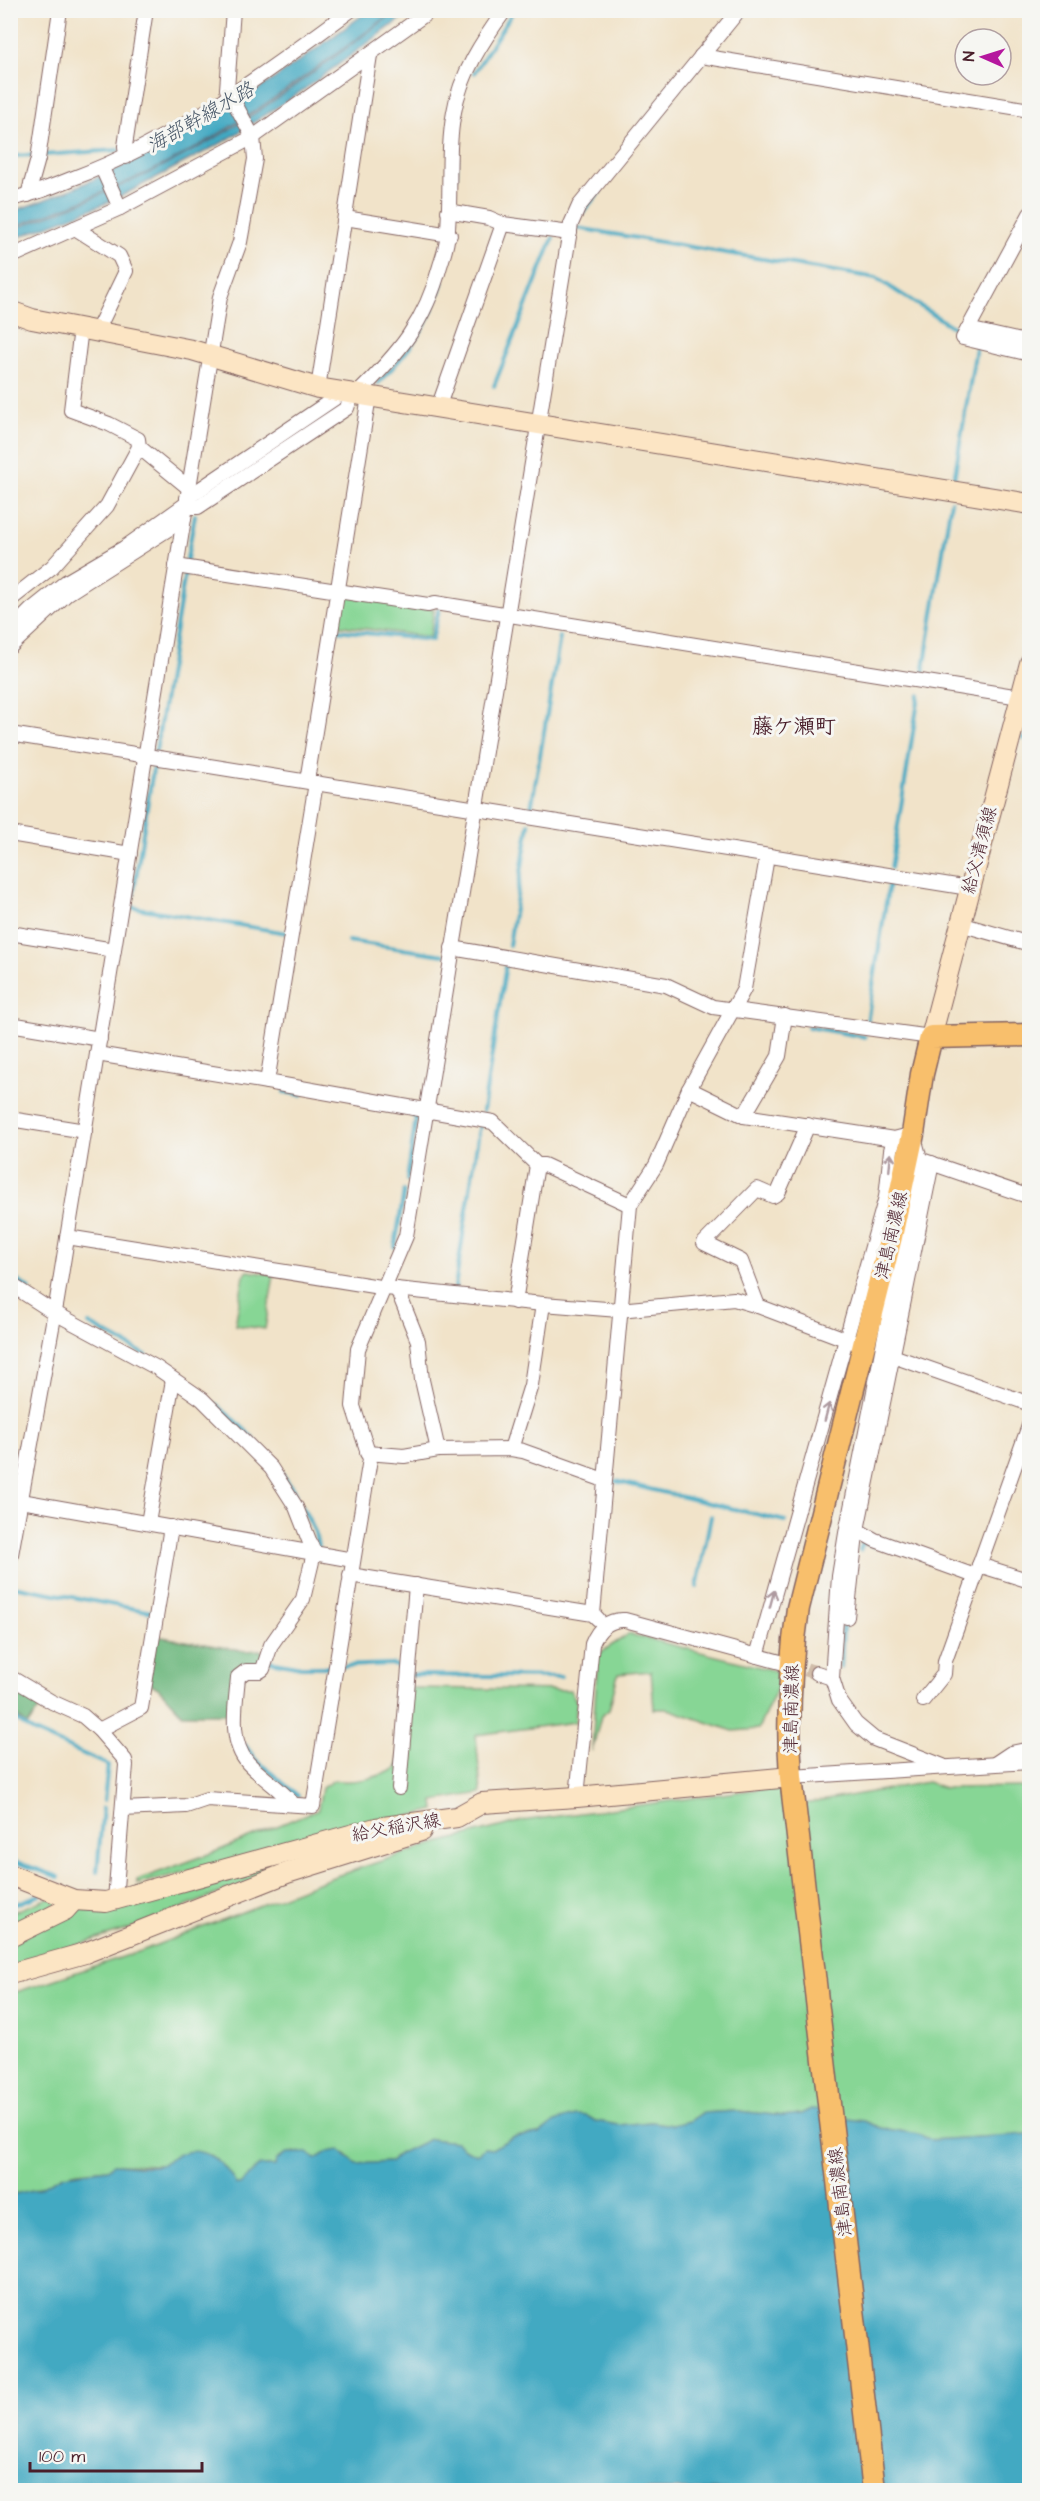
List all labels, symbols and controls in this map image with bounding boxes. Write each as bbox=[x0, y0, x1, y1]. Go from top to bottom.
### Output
north arrow bbox=[953, 27, 1013, 87]
text: N bbox=[958, 51, 980, 62]
water label: 海部幹線水路 bbox=[142, 75, 260, 160]
district label: 藤ケ瀬町 bbox=[752, 712, 836, 741]
street label: 給父清須線 bbox=[956, 803, 1003, 897]
one-way arrow bbox=[885, 1153, 896, 1173]
street label: 津島南濃線 bbox=[869, 1188, 914, 1282]
one-way arrow bbox=[821, 1403, 833, 1422]
one-way arrow bbox=[767, 1590, 778, 1609]
street label: 津島南濃線 bbox=[778, 1664, 805, 1754]
street label: 給父稲沢線 bbox=[350, 1807, 443, 1848]
street label: 津島南濃線 bbox=[823, 2146, 858, 2238]
scale bar bbox=[30, 2435, 202, 2473]
text: 100 m bbox=[39, 2444, 85, 2469]

